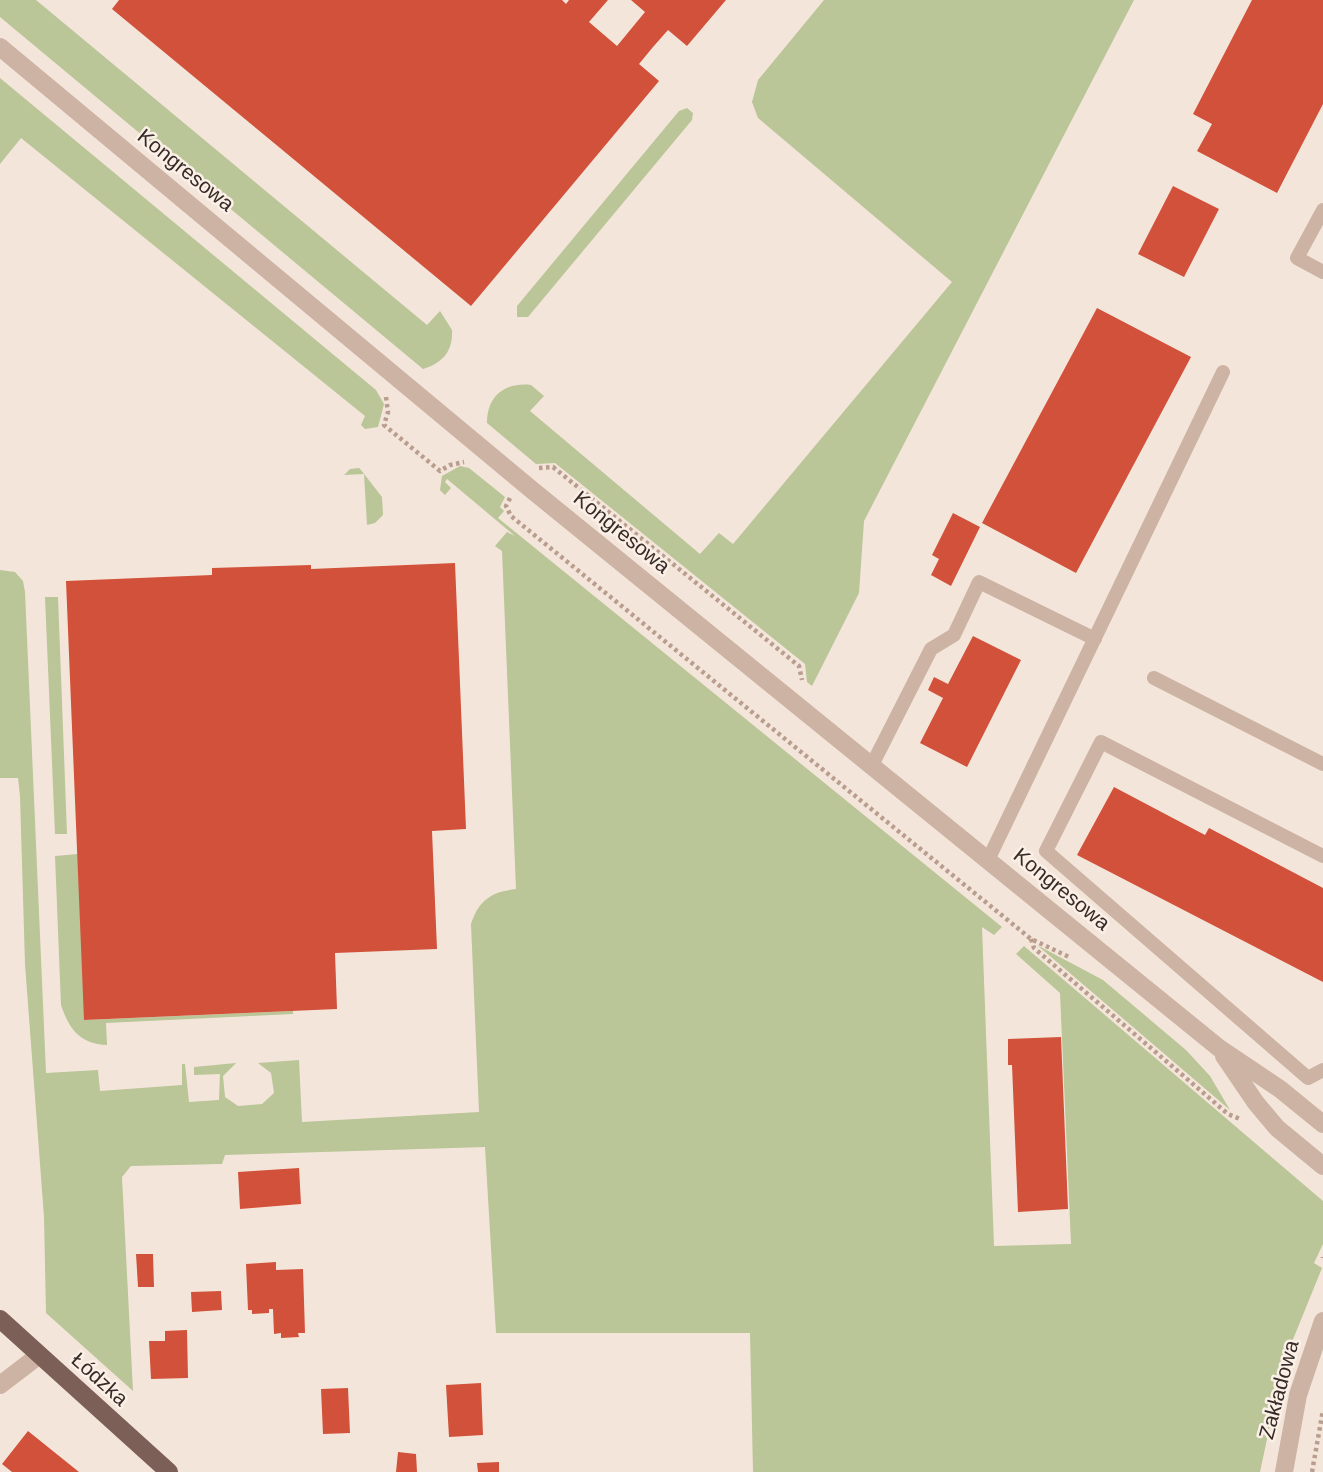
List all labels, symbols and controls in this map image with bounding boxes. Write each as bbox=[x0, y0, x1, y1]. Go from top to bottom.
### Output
street label: Kongresowa bbox=[132, 124, 238, 218]
street label: Kongresowa bbox=[568, 486, 674, 580]
street label: Kongresowa bbox=[1008, 843, 1114, 937]
street label: Zakładowa bbox=[1255, 1338, 1305, 1442]
street label: Łódzka bbox=[65, 1348, 133, 1412]

